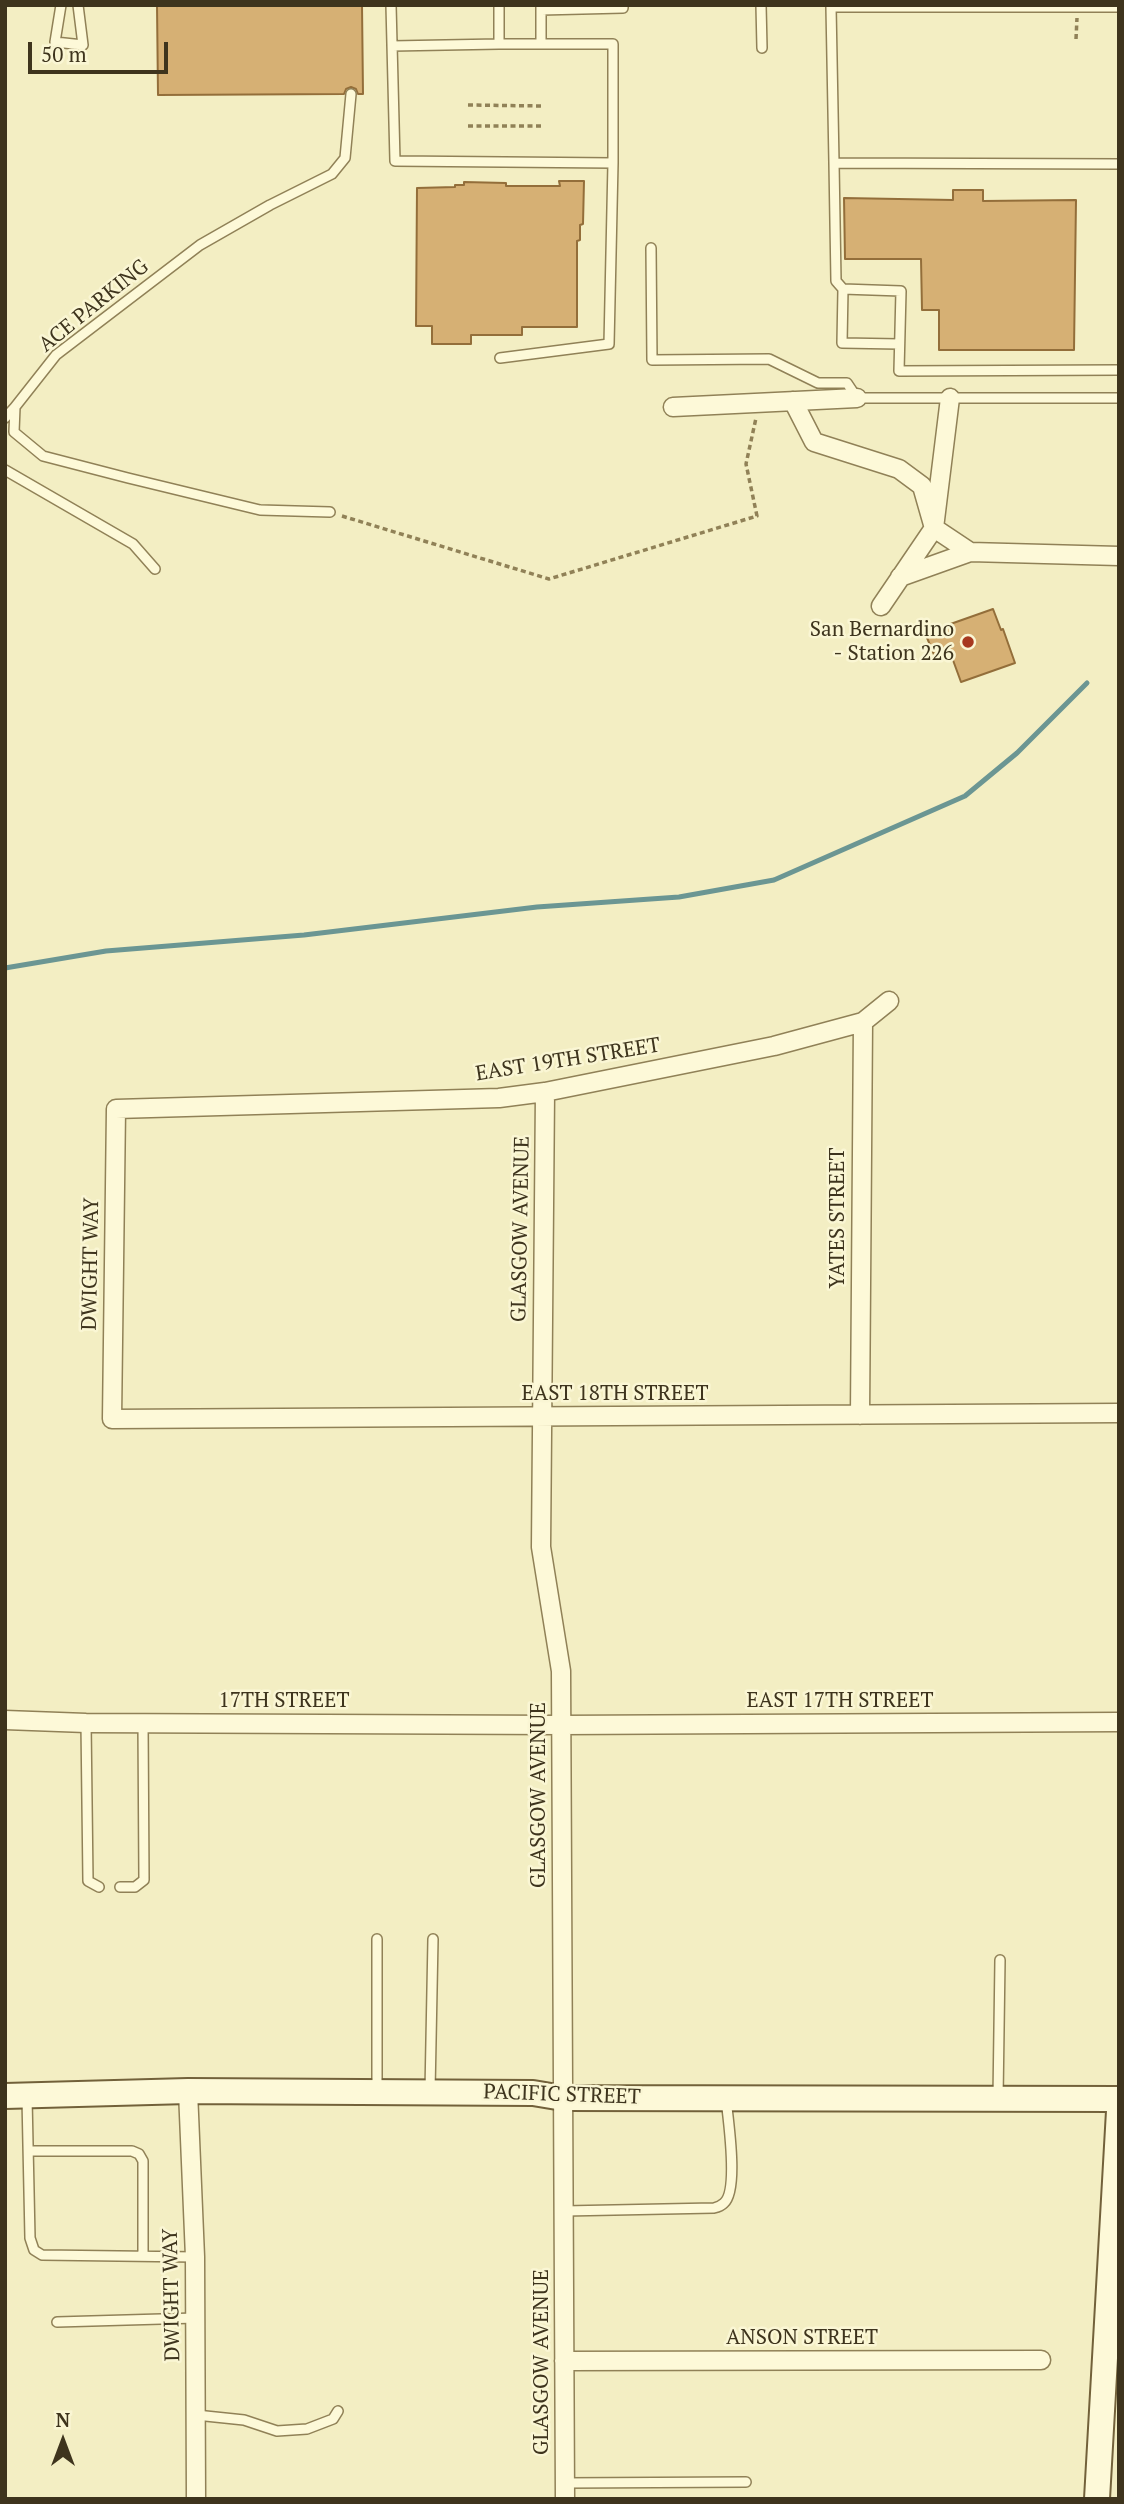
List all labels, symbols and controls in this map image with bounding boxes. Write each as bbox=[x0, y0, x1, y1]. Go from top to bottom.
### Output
scale bar bbox=[32, 28, 172, 72]
text: 50 m bbox=[41, 40, 87, 68]
street label: ACE PARKING bbox=[34, 254, 154, 358]
place label: San Bernardino - Station 226 bbox=[810, 617, 954, 667]
marker: San Bernardino - Station 226 bbox=[960, 634, 976, 650]
street label: EAST 19TH STREET bbox=[474, 1033, 662, 1087]
street label: GLASGOW AVENUE bbox=[507, 1136, 535, 1322]
street label: YATES STREET bbox=[825, 1148, 851, 1288]
street label: DWIGHT WAY bbox=[77, 1197, 105, 1331]
street label: EAST 18TH STREET bbox=[522, 1381, 708, 1407]
street label: 17TH STREET bbox=[219, 1688, 349, 1714]
street label: EAST 17TH STREET bbox=[747, 1688, 933, 1714]
street label: GLASGOW AVENUE bbox=[526, 1702, 552, 1888]
street label: PACIFIC STREET bbox=[483, 2080, 641, 2110]
street label: DWIGHT WAY bbox=[158, 2228, 186, 2362]
street label: GLASGOW AVENUE bbox=[529, 2269, 555, 2455]
street label: ANSON STREET bbox=[726, 2325, 878, 2351]
north arrow bbox=[28, 2406, 98, 2476]
text: N bbox=[56, 2407, 70, 2432]

